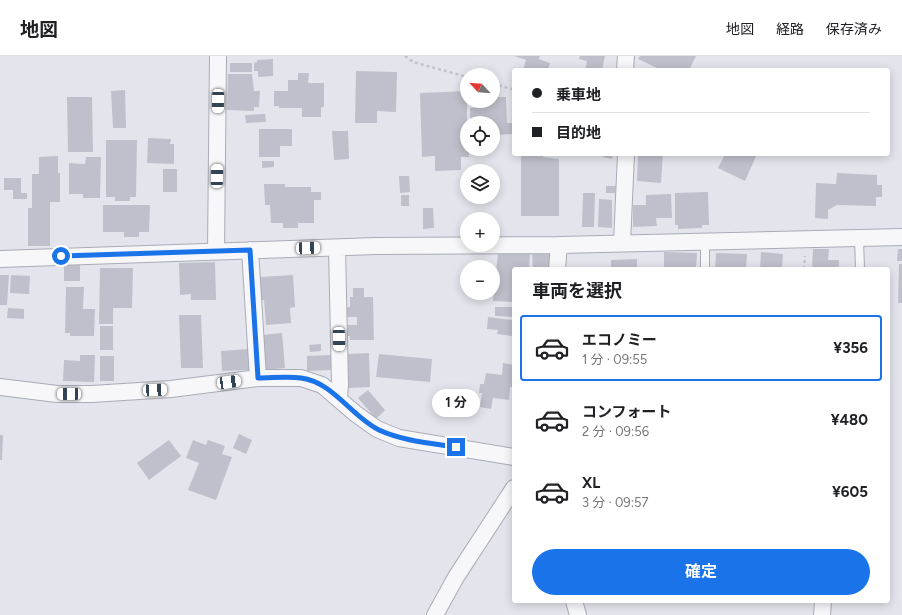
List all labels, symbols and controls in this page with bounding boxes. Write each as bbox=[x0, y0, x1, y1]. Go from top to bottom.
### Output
text: 地図 bbox=[20, 18, 58, 41]
text: 地図 bbox=[726, 21, 754, 38]
text: 経路 bbox=[776, 21, 804, 38]
text: 保存済み bbox=[826, 21, 882, 38]
north arrow bbox=[460, 68, 500, 108]
map controls bbox=[460, 68, 500, 300]
text: 乗車地 bbox=[556, 86, 601, 104]
car bbox=[212, 89, 224, 113]
button: locate bbox=[460, 116, 500, 156]
text: 目的地 bbox=[556, 124, 601, 142]
car bbox=[211, 164, 223, 188]
button: layers bbox=[460, 164, 500, 204]
button: + bbox=[460, 212, 500, 252]
car bbox=[296, 242, 320, 254]
route start bbox=[52, 247, 70, 265]
button: − bbox=[460, 260, 500, 300]
text: 車両を選択 bbox=[532, 280, 622, 302]
car bbox=[333, 327, 345, 351]
icon: car bbox=[534, 330, 570, 366]
text: エコノミー bbox=[582, 331, 657, 349]
text: ¥356 bbox=[833, 339, 868, 357]
text: 1 分 · 09:55 bbox=[582, 352, 647, 367]
car bbox=[216, 374, 242, 390]
car bbox=[143, 383, 167, 397]
car bbox=[57, 388, 81, 400]
callout: 1 分 bbox=[432, 389, 480, 417]
text: 1 分 bbox=[445, 395, 467, 410]
icon: car bbox=[534, 402, 570, 438]
text: コンフォート bbox=[582, 403, 672, 421]
text: ¥480 bbox=[831, 411, 868, 429]
text: 2 分 · 09:56 bbox=[582, 424, 649, 439]
route end bbox=[447, 438, 465, 456]
icon: car bbox=[534, 474, 570, 510]
text: XL bbox=[582, 474, 600, 492]
text: ¥605 bbox=[832, 483, 868, 501]
text: 3 分 · 09:57 bbox=[582, 495, 648, 510]
button: 確定 bbox=[532, 549, 870, 595]

